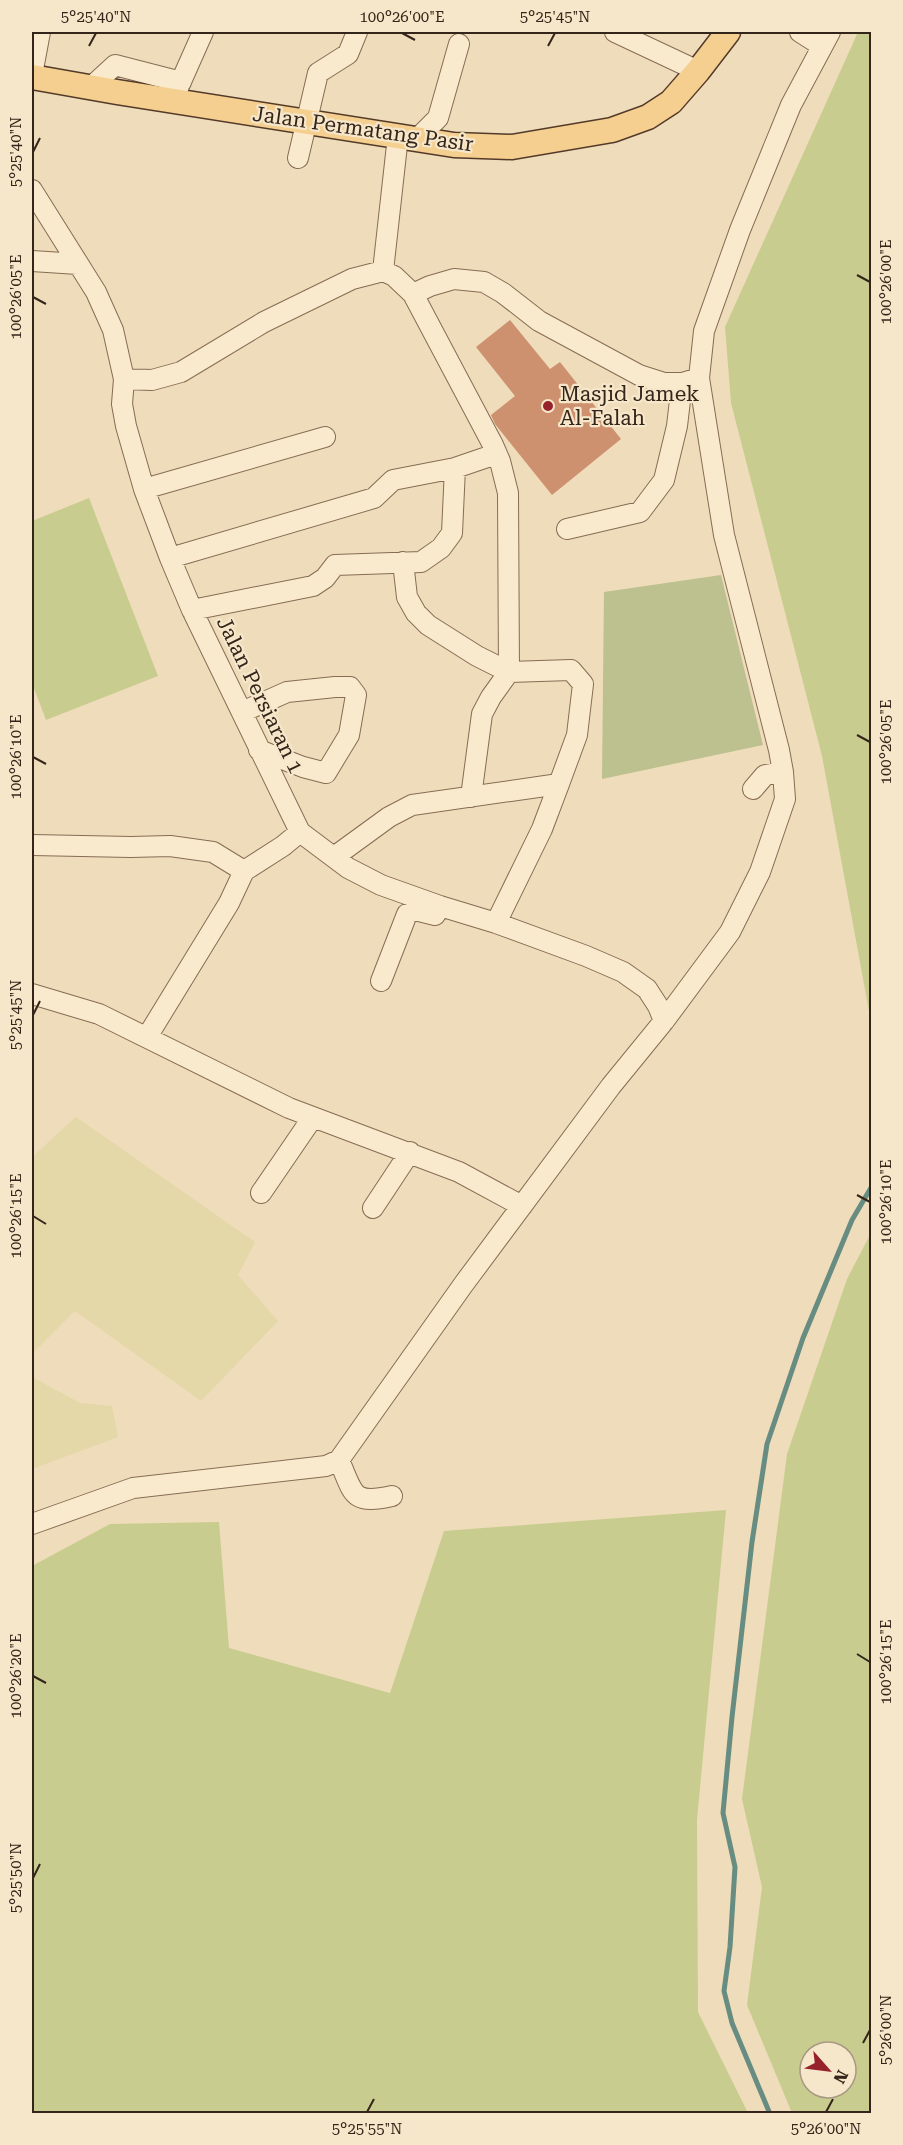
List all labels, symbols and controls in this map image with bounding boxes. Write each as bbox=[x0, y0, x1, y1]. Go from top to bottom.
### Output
text: 5°25'40"N bbox=[61, 8, 131, 26]
text: 100°26'00"E bbox=[359, 8, 445, 26]
text: 5°25'45"N bbox=[520, 8, 590, 26]
street label: Jalan Permatang Pasir bbox=[251, 102, 475, 156]
text: 5°25'40"N bbox=[7, 117, 25, 187]
text: 100°26'00"E bbox=[877, 239, 895, 325]
text: 100°26'05"E bbox=[7, 254, 25, 340]
place label: Masjid Jamek Al-Falah bbox=[560, 382, 699, 430]
marker: Masjid Jamek Al-Falah bbox=[541, 399, 555, 413]
street label: Jalan Persiaran 1 bbox=[212, 613, 308, 777]
text: 100°26'05"E bbox=[877, 699, 895, 785]
text: 100°26'10"E bbox=[7, 714, 25, 800]
text: 5°25'45"N bbox=[7, 980, 25, 1050]
text: 100°26'10"E bbox=[877, 1159, 895, 1245]
text: 100°26'15"E bbox=[7, 1173, 25, 1259]
text: 100°26'15"E bbox=[877, 1619, 895, 1705]
text: 100°26'20"E bbox=[7, 1633, 25, 1719]
text: 5°25'50"N bbox=[7, 1843, 25, 1913]
text: 5°26'00"N bbox=[877, 1995, 895, 2065]
north arrow bbox=[798, 2040, 858, 2100]
text: N bbox=[830, 2067, 852, 2087]
text: 5°25'55"N bbox=[332, 2120, 402, 2138]
text: 5°26'00"N bbox=[791, 2120, 861, 2138]

